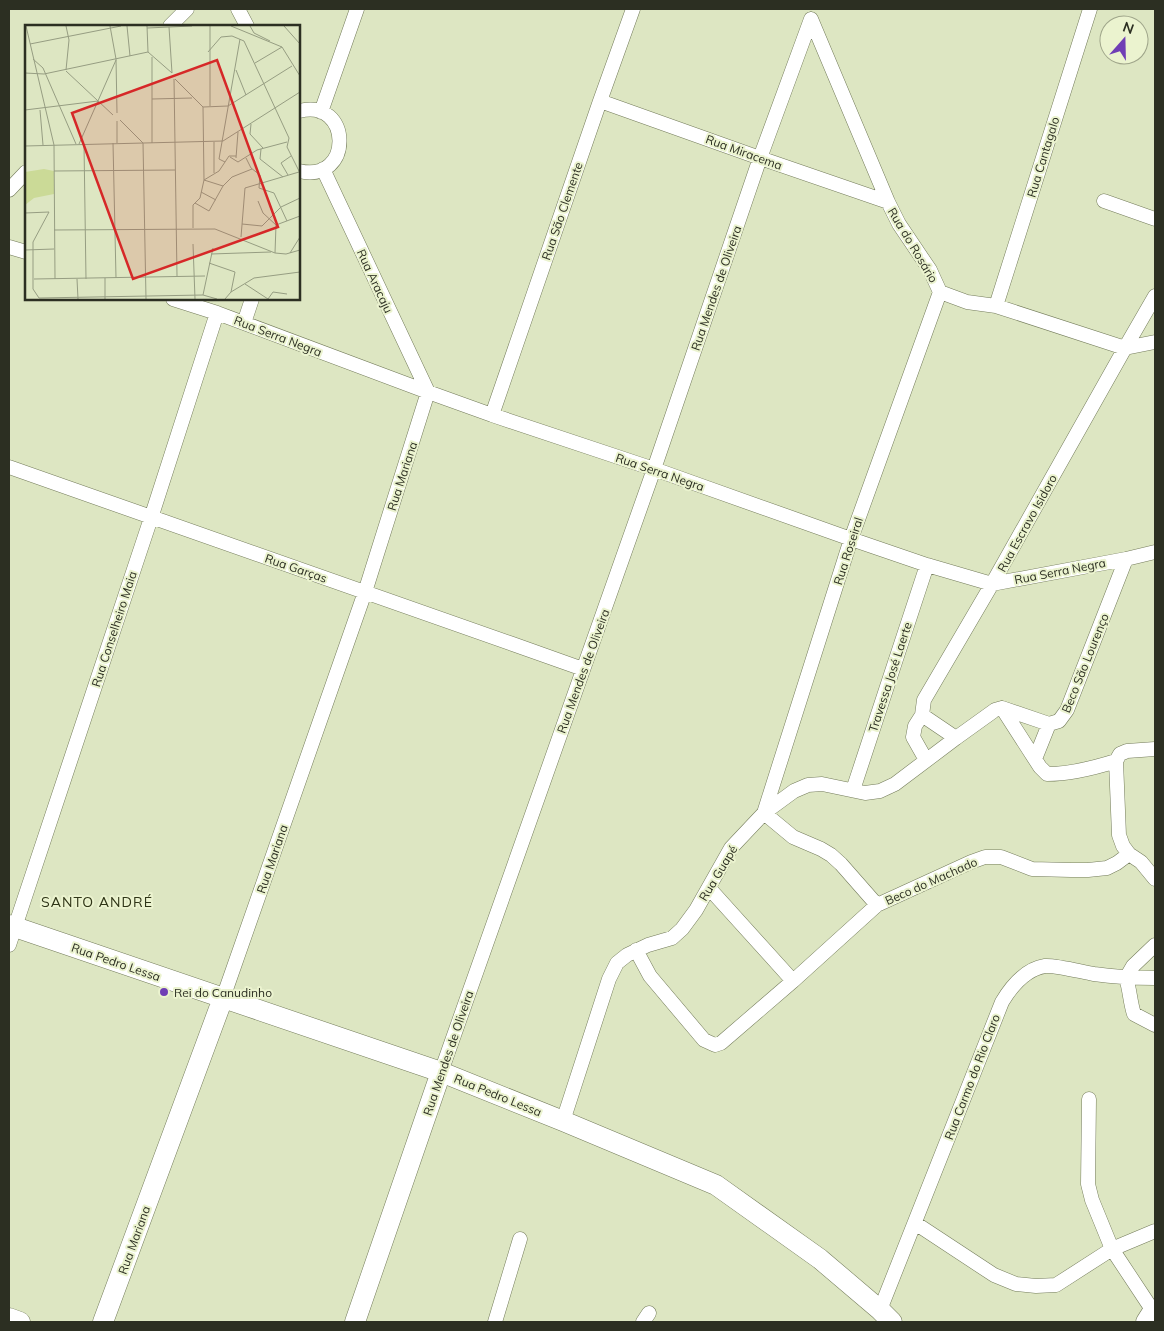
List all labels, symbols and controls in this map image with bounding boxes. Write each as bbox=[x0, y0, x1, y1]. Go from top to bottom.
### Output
north arrow bbox=[1099, 15, 1149, 65]
text: N bbox=[1120, 18, 1136, 38]
inset map bbox=[25, 25, 300, 300]
street label: Rua Cantagalo bbox=[1024, 115, 1062, 199]
street label: Rua Miracema bbox=[704, 131, 784, 173]
street label: Rua São Clemente bbox=[538, 160, 586, 262]
street label: Rua do Rosário bbox=[885, 205, 941, 285]
street label: Rua Mendes de Oliveira bbox=[688, 224, 744, 352]
street label: Rua Aracaju bbox=[354, 247, 396, 315]
street label: Rua Serra Negra bbox=[232, 312, 324, 360]
street label: Rua Mariana bbox=[384, 440, 420, 512]
street label: Rua Serra Negra bbox=[614, 450, 706, 494]
street label: Rua Escravo Isidoro bbox=[994, 471, 1060, 574]
street label: Rua Roseiral bbox=[830, 515, 866, 587]
street label: Rua Garças bbox=[263, 550, 329, 586]
street label: Rua Serra Negra bbox=[1013, 555, 1107, 587]
street label: Rua Conselheiro Maia bbox=[88, 569, 140, 689]
street label: Rua Mendes de Oliveira bbox=[554, 607, 612, 735]
street label: Beco São Lourenço bbox=[1058, 611, 1112, 715]
street label: Travessa José Laerte bbox=[865, 620, 915, 734]
street label: Rua Mariana bbox=[253, 823, 291, 895]
street label: Rua Guapé bbox=[696, 842, 740, 904]
street label: Beco do Machado bbox=[883, 854, 980, 908]
district label: SANTO ANDRÉ bbox=[41, 893, 153, 911]
street label: Rua Pedro Lessa bbox=[69, 940, 163, 984]
place label: Rei do Canudinho bbox=[174, 985, 272, 1000]
marker: Rei do Canudinho bbox=[158, 986, 170, 998]
street label: Rua Mendes de Oliveira bbox=[420, 989, 476, 1117]
street label: Rua Carmo do Rio Claro bbox=[941, 1012, 1003, 1142]
street label: Rua Pedro Lessa bbox=[452, 1071, 544, 1119]
street label: Rua Mariana bbox=[115, 1204, 153, 1276]

